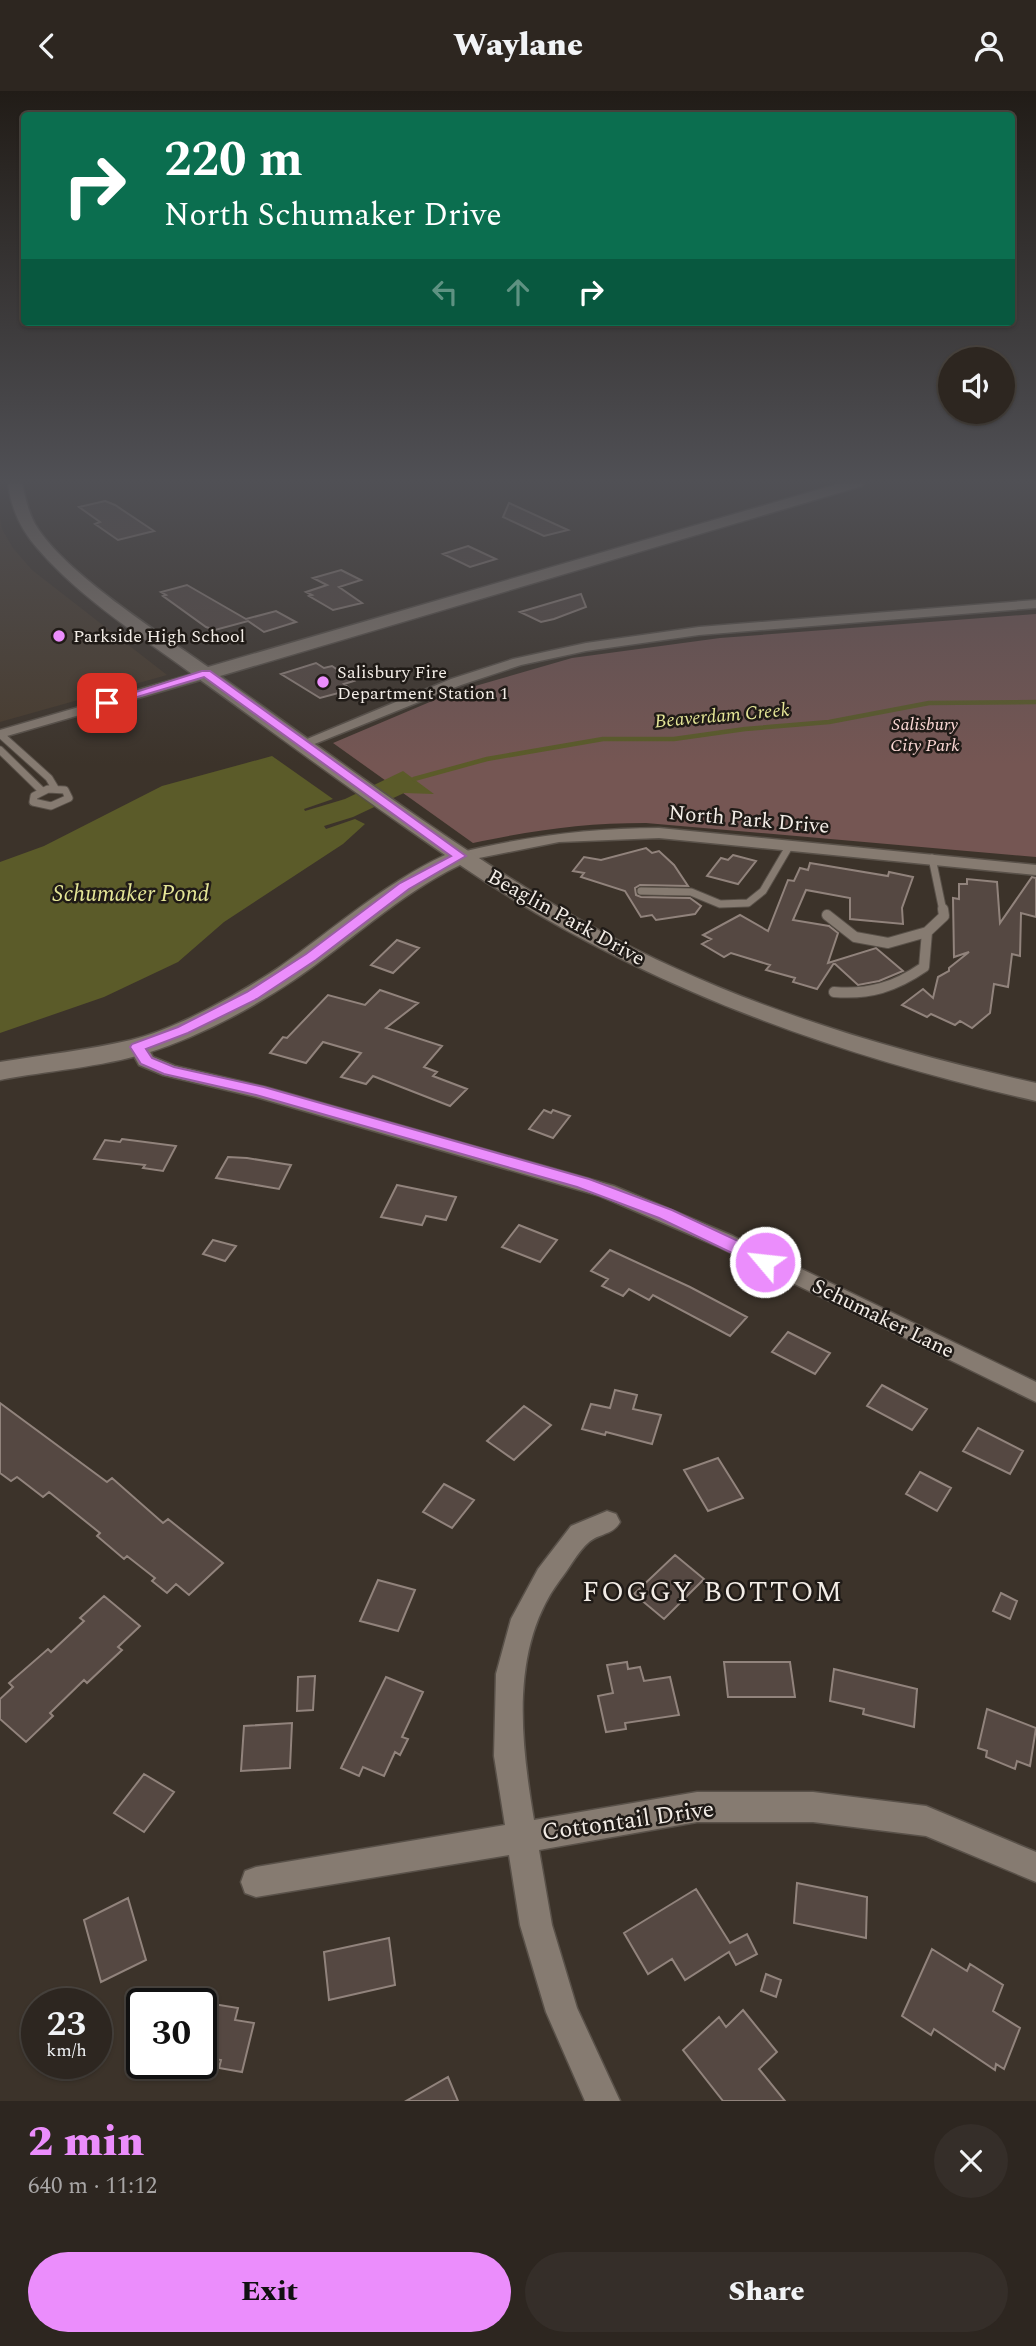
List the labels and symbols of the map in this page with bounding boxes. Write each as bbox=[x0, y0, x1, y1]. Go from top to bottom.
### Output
place label: Parkside High School bbox=[73, 623, 245, 650]
marker: Parkside High School bbox=[51, 628, 67, 644]
place label: Salisbury Fire Department Station 1 bbox=[337, 659, 509, 707]
pin bbox=[77, 673, 137, 733]
marker: Salisbury Fire Department Station 1 bbox=[315, 674, 331, 690]
water label: Beaverdam Creek bbox=[653, 696, 791, 736]
park label: Salisbury City Park bbox=[890, 711, 960, 759]
street label: North Park Drive bbox=[667, 797, 831, 843]
street label: Beaglin Park Drive bbox=[481, 861, 651, 975]
water label: Schumaker Pond bbox=[53, 877, 210, 912]
position arrow bbox=[728, 1225, 802, 1299]
street label: Schumaker Lane bbox=[806, 1271, 960, 1367]
district label: FOGGY BOTTOM bbox=[582, 1571, 844, 1614]
street label: Cottontail Drive bbox=[539, 1791, 717, 1851]
speed limit sign: 30 bbox=[126, 1988, 217, 2079]

